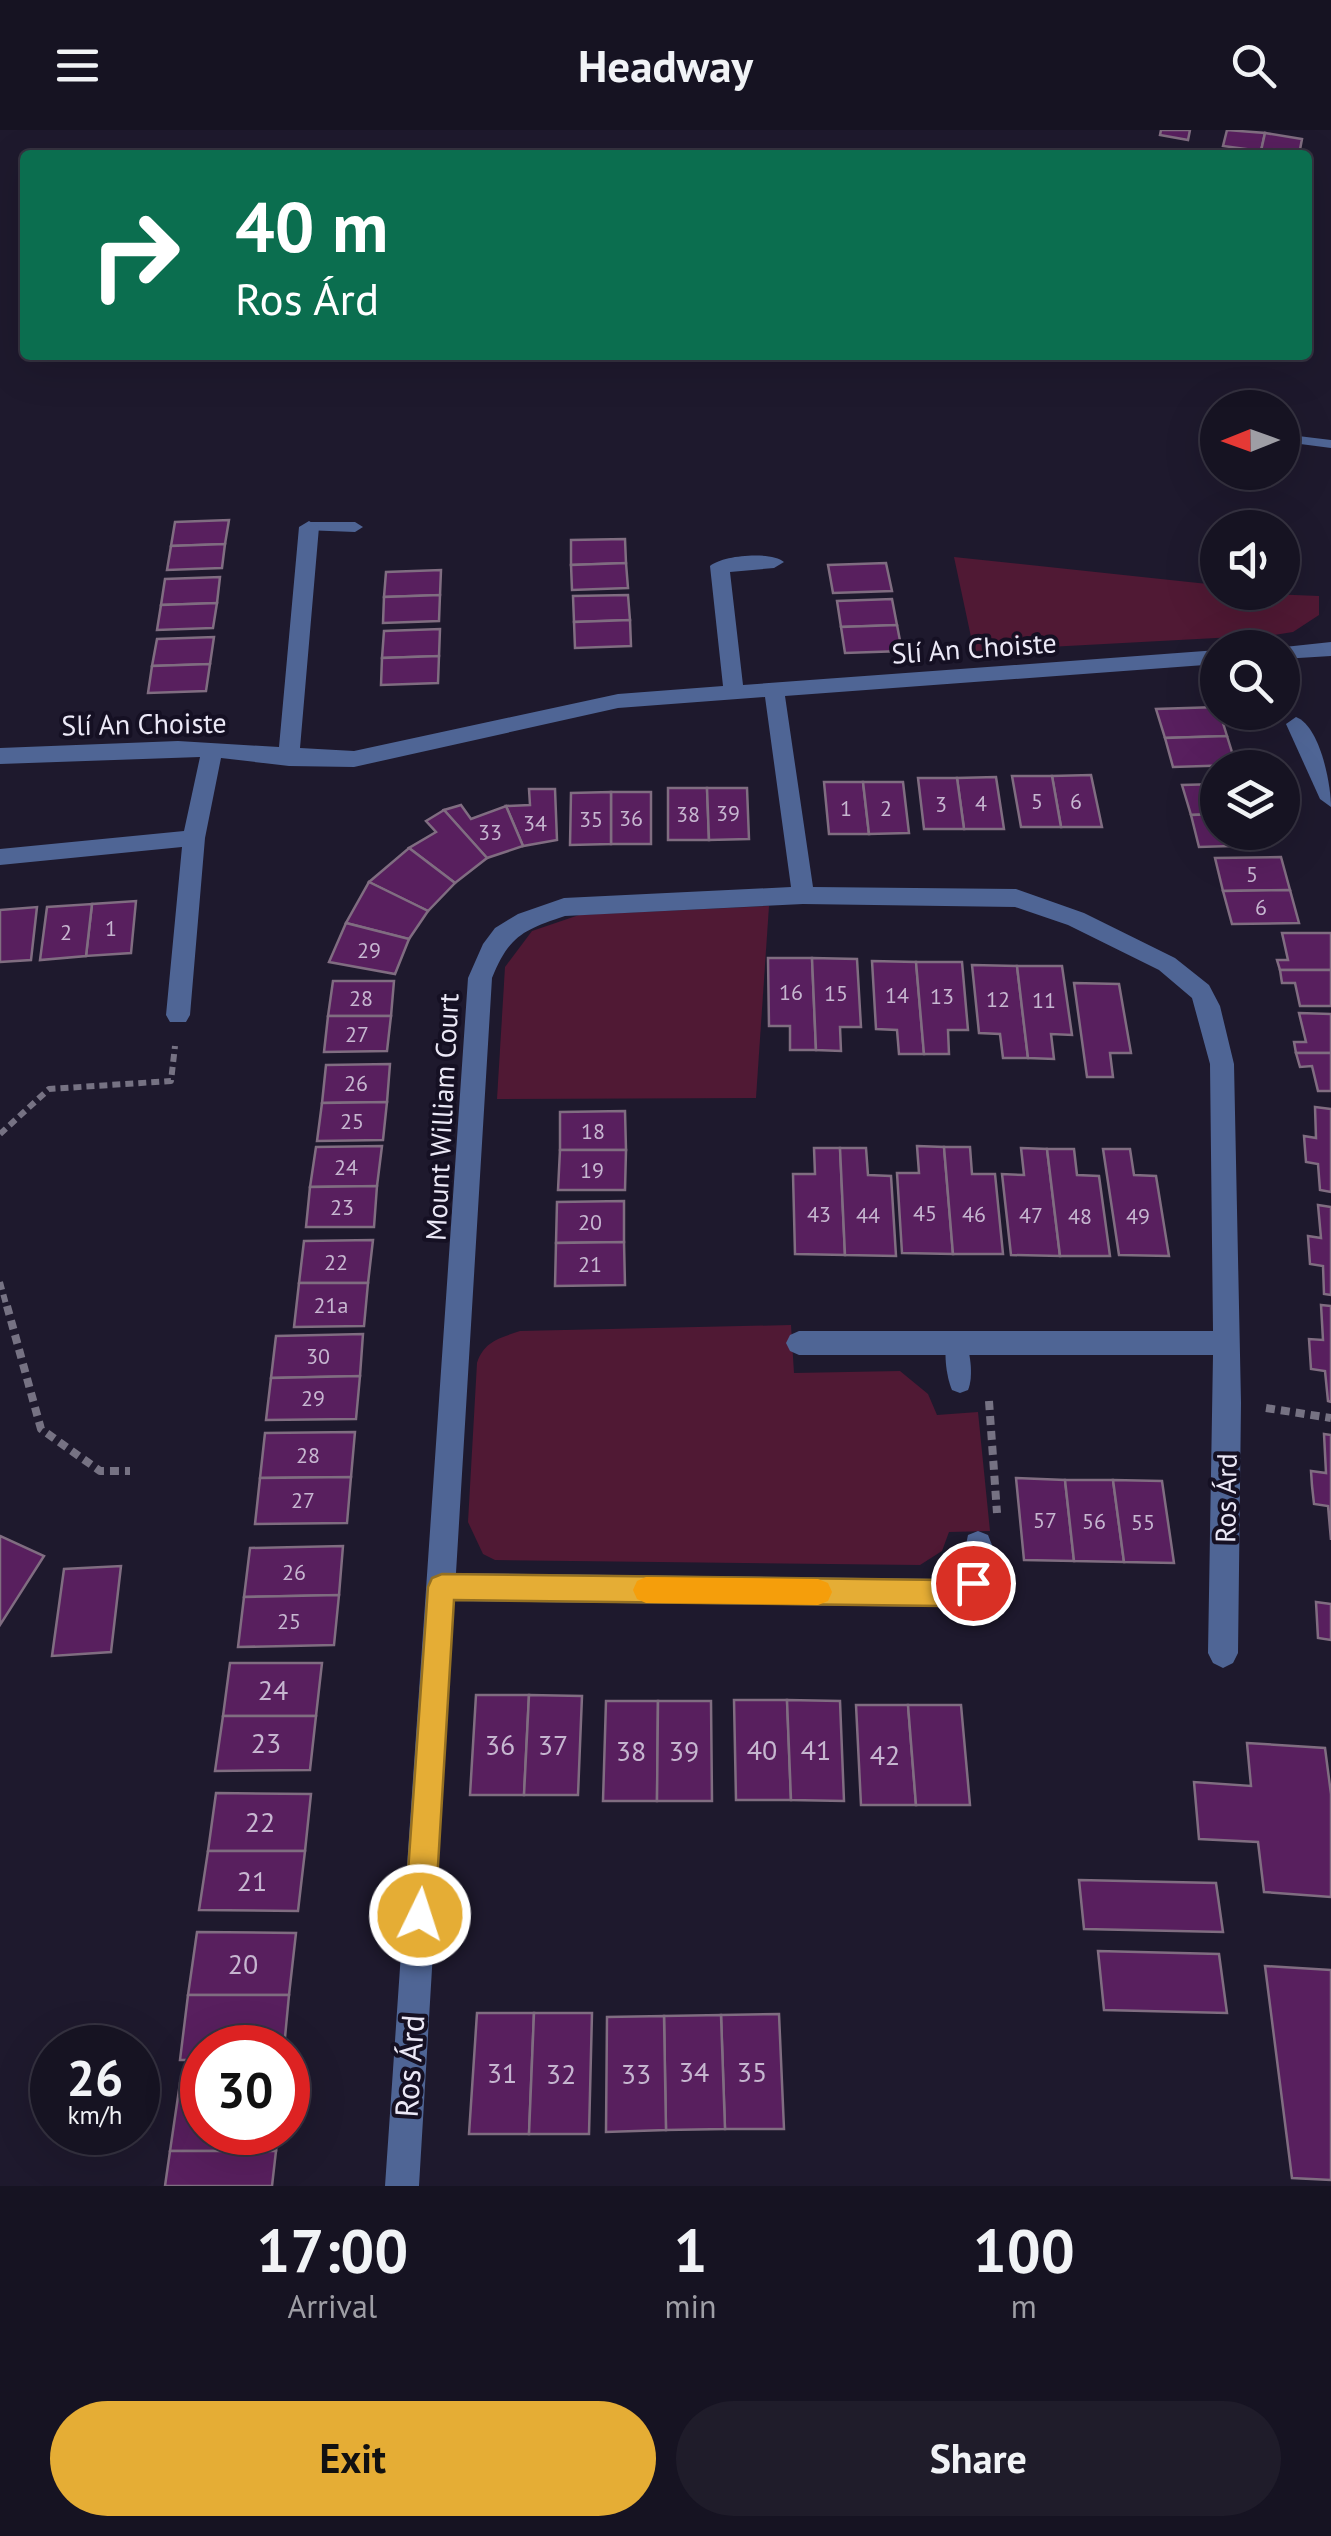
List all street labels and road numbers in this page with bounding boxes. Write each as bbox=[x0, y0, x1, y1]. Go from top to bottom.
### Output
street label: Slí An Choiste bbox=[890, 623, 1058, 672]
street label: Slí An Choiste bbox=[61, 704, 227, 743]
street label: Mount William Court bbox=[417, 992, 466, 1242]
street label: Ros Árd bbox=[1206, 1453, 1245, 1543]
street label: Ros Árd bbox=[384, 2013, 434, 2119]

